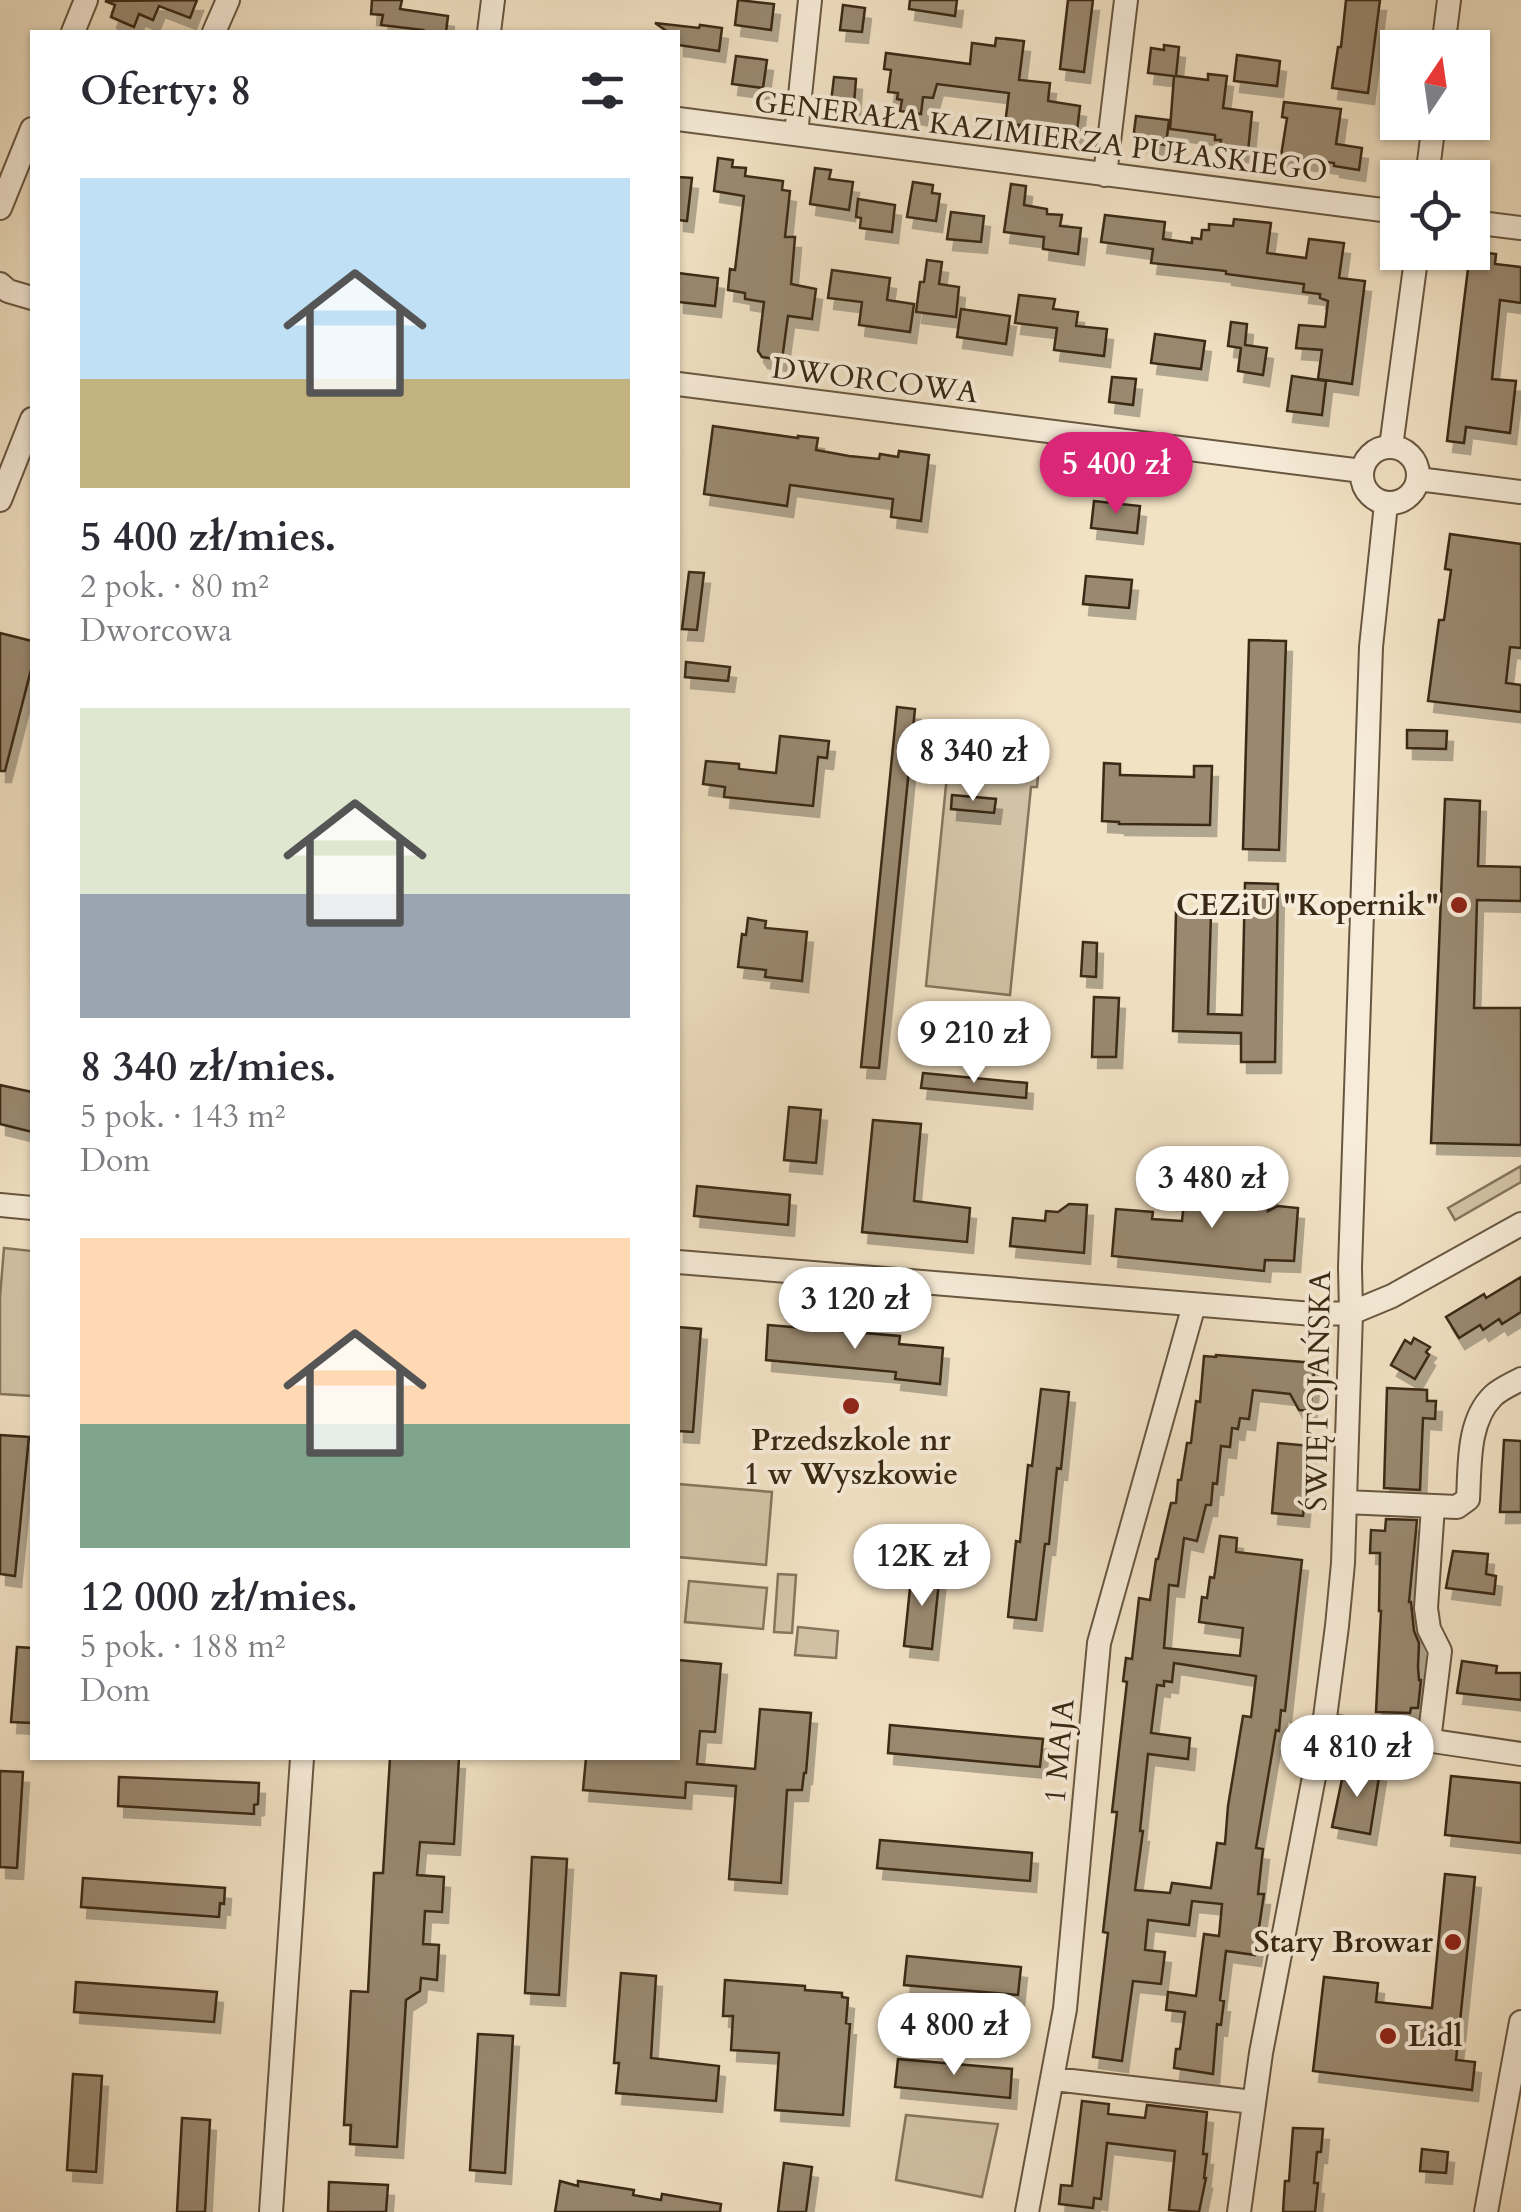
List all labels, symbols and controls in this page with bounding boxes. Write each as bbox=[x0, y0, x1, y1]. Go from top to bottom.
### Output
north arrow bbox=[1380, 30, 1490, 140]
map controls bbox=[1380, 30, 1490, 270]
text: Oferty: 8 bbox=[80, 62, 251, 119]
icon: filters bbox=[575, 63, 630, 118]
street label: GENERAŁA KAZIMIERZA PUŁASKIEGO bbox=[752, 81, 1330, 192]
button: locate bbox=[1380, 160, 1490, 270]
icon: home bbox=[265, 243, 445, 423]
street label: DWORCOWA bbox=[769, 348, 981, 414]
pin: 5 400 zł bbox=[1013, 432, 1219, 517]
text: 5 400 zł bbox=[1062, 442, 1170, 486]
text: 5 400 zł/mies. bbox=[80, 508, 336, 565]
text: 2 pok. · 80 m² bbox=[80, 565, 269, 609]
text: Dworcowa bbox=[80, 609, 232, 653]
pin: 8 340 zł bbox=[870, 719, 1076, 804]
text: 8 340 zł bbox=[919, 729, 1027, 773]
icon: home bbox=[265, 773, 445, 953]
place label: CEZiU "Kopernik" bbox=[1176, 885, 1439, 926]
marker: CEZiU "Kopernik" bbox=[1448, 894, 1470, 916]
pin: 9 210 zł bbox=[871, 1001, 1077, 1086]
text: 9 210 zł bbox=[920, 1011, 1028, 1055]
text: 8 340 zł/mies. bbox=[80, 1038, 336, 1095]
text: 5 pok. · 143 m² bbox=[80, 1095, 285, 1139]
text: Dom bbox=[80, 1139, 150, 1183]
pin: 3 480 zł bbox=[1109, 1146, 1315, 1231]
text: 3 480 zł bbox=[1158, 1156, 1266, 1200]
pin: 3 120 zł bbox=[752, 1267, 958, 1352]
street label: ŚWIĘTOJAŃSKA bbox=[1296, 1270, 1341, 1512]
text: 3 120 zł bbox=[801, 1277, 909, 1321]
icon: home bbox=[265, 1303, 445, 1483]
marker: Przedszkole nr 1 w Wyszkowie bbox=[840, 1395, 862, 1417]
place label: Przedszkole nr 1 w Wyszkowie bbox=[744, 1420, 958, 1495]
pin: 12K zł bbox=[841, 1524, 1003, 1609]
text: 12K zł bbox=[875, 1534, 969, 1578]
text: 12 000 zł/mies. bbox=[80, 1568, 358, 1625]
text: 5 pok. · 188 m² bbox=[80, 1625, 285, 1669]
text: Dom bbox=[80, 1669, 150, 1713]
street label: 1 MAJA bbox=[1035, 1697, 1085, 1805]
pin: 4 810 zł bbox=[1254, 1715, 1460, 1800]
text: 4 810 zł bbox=[1303, 1725, 1411, 1769]
place label: Stary Browar bbox=[1254, 1922, 1434, 1963]
marker: Stary Browar bbox=[1442, 1931, 1464, 1953]
pin: 4 800 zł bbox=[851, 1993, 1057, 2078]
text: 4 800 zł bbox=[900, 2003, 1008, 2047]
place label: Lidl bbox=[1408, 2016, 1463, 2057]
marker: Lidl bbox=[1377, 2025, 1399, 2047]

